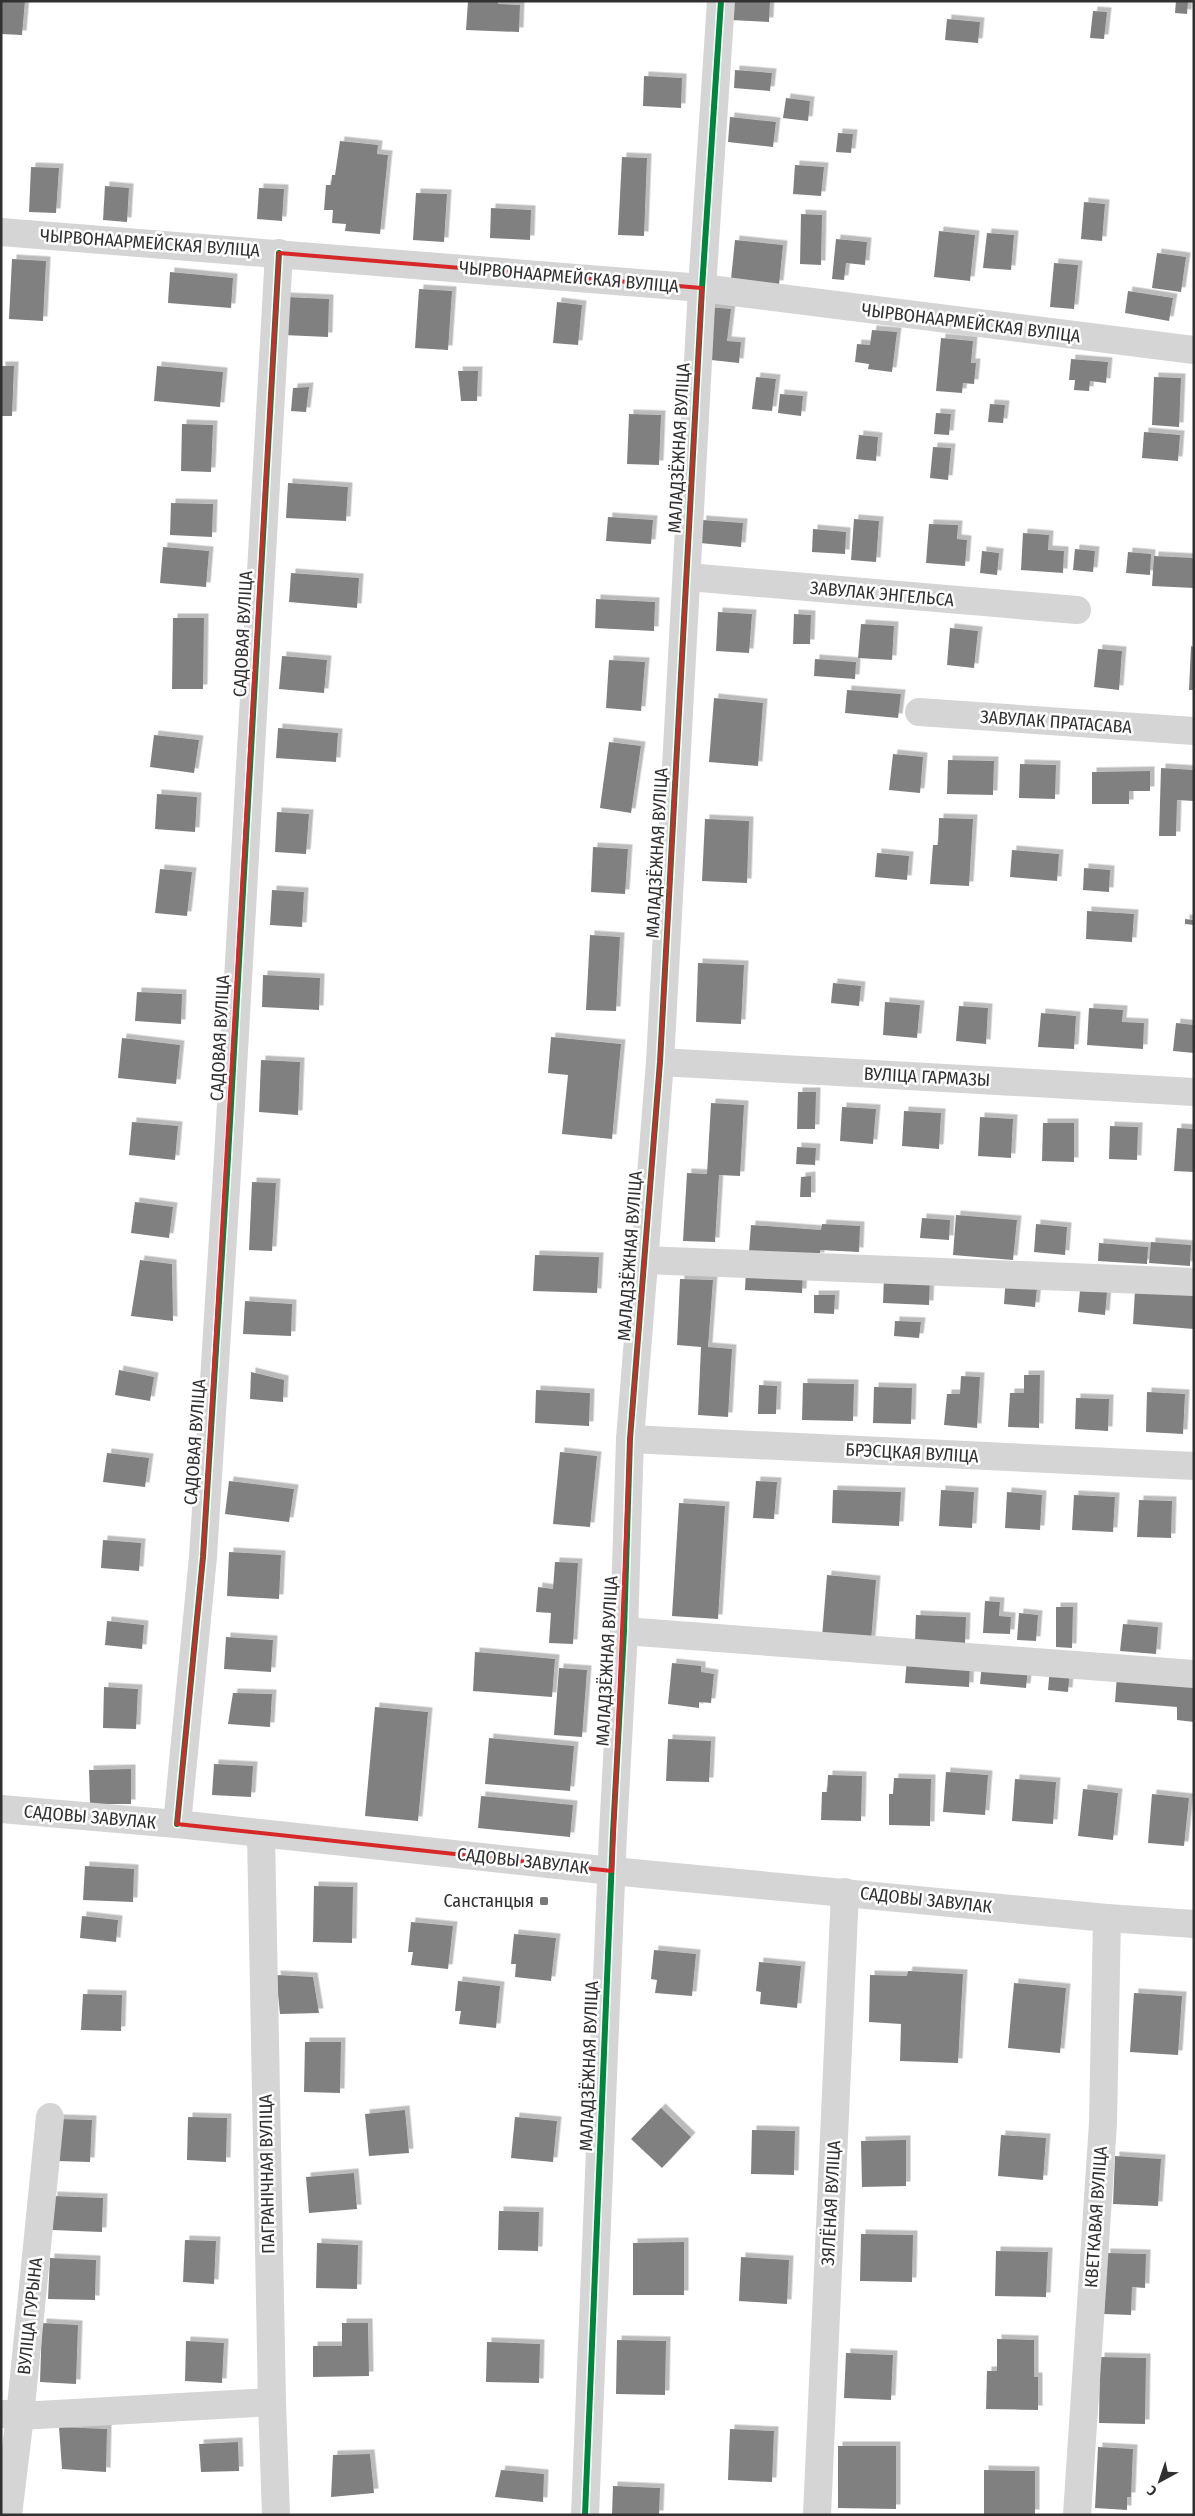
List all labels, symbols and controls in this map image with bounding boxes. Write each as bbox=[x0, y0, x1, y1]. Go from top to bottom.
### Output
street label: ЧЫРВОНААРМЕЙСКАЯ ВУЛІЦА bbox=[39, 224, 261, 262]
street label: ЧЫРВОНААРМЕЙСКАЯ ВУЛІЦА bbox=[458, 256, 680, 298]
street label: ЧЫРВОНААРМЕЙСКАЯ ВУЛІЦА bbox=[860, 299, 1082, 347]
street label: МАЛАДЗЁЖНАЯ ВУЛІЦА bbox=[664, 362, 694, 534]
street label: САДОВАЯ ВУЛІЦА bbox=[229, 570, 257, 698]
street label: ЗАВУЛАК ЭНГЕЛЬСА bbox=[809, 577, 955, 611]
street label: ЗАВУЛАК ПРАТАСАВА bbox=[979, 706, 1133, 738]
street label: МАЛАДЗЁЖНАЯ ВУЛІЦА bbox=[642, 767, 672, 939]
street label: САДОВАЯ ВУЛІЦА bbox=[206, 974, 234, 1102]
street label: ВУЛІЦА ГАРМАЗЫ bbox=[863, 1063, 991, 1091]
street label: МАЛАДЗЁЖНАЯ ВУЛІЦА bbox=[613, 1170, 647, 1342]
street label: САДОВАЯ ВУЛІЦА bbox=[180, 1378, 210, 1506]
street label: БРЭСЦКАЯ ВУЛІЦА bbox=[845, 1439, 980, 1468]
street label: МАЛАДЗЁЖНАЯ ВУЛІЦА bbox=[592, 1575, 622, 1747]
street label: САДОВЫ ЗАВУЛАК bbox=[23, 1800, 157, 1834]
street label: САДОВЫ ЗАВУЛАК bbox=[456, 1843, 591, 1879]
street label: САДОВЫ ЗАВУЛАК bbox=[859, 1882, 994, 1918]
place label: Санстанцыя bbox=[443, 1890, 534, 1912]
marker: Санстанцыя bbox=[538, 1895, 550, 1907]
street label: МАЛАДЗЁЖНАЯ ВУЛІЦА bbox=[575, 1980, 603, 2152]
street label: ПАГРАНІЧНАЯ ВУЛІЦА bbox=[255, 2093, 279, 2254]
street label: ЗЯЛЁНАЯ ВУЛІЦА bbox=[817, 2139, 845, 2266]
street label: КВЕТКАВАЯ ВУЛІЦА bbox=[1080, 2145, 1112, 2289]
street label: ВУЛІЦА ГУРЫНА bbox=[13, 2256, 47, 2376]
north arrow bbox=[1135, 2456, 1185, 2506]
text: С bbox=[1143, 2481, 1160, 2499]

